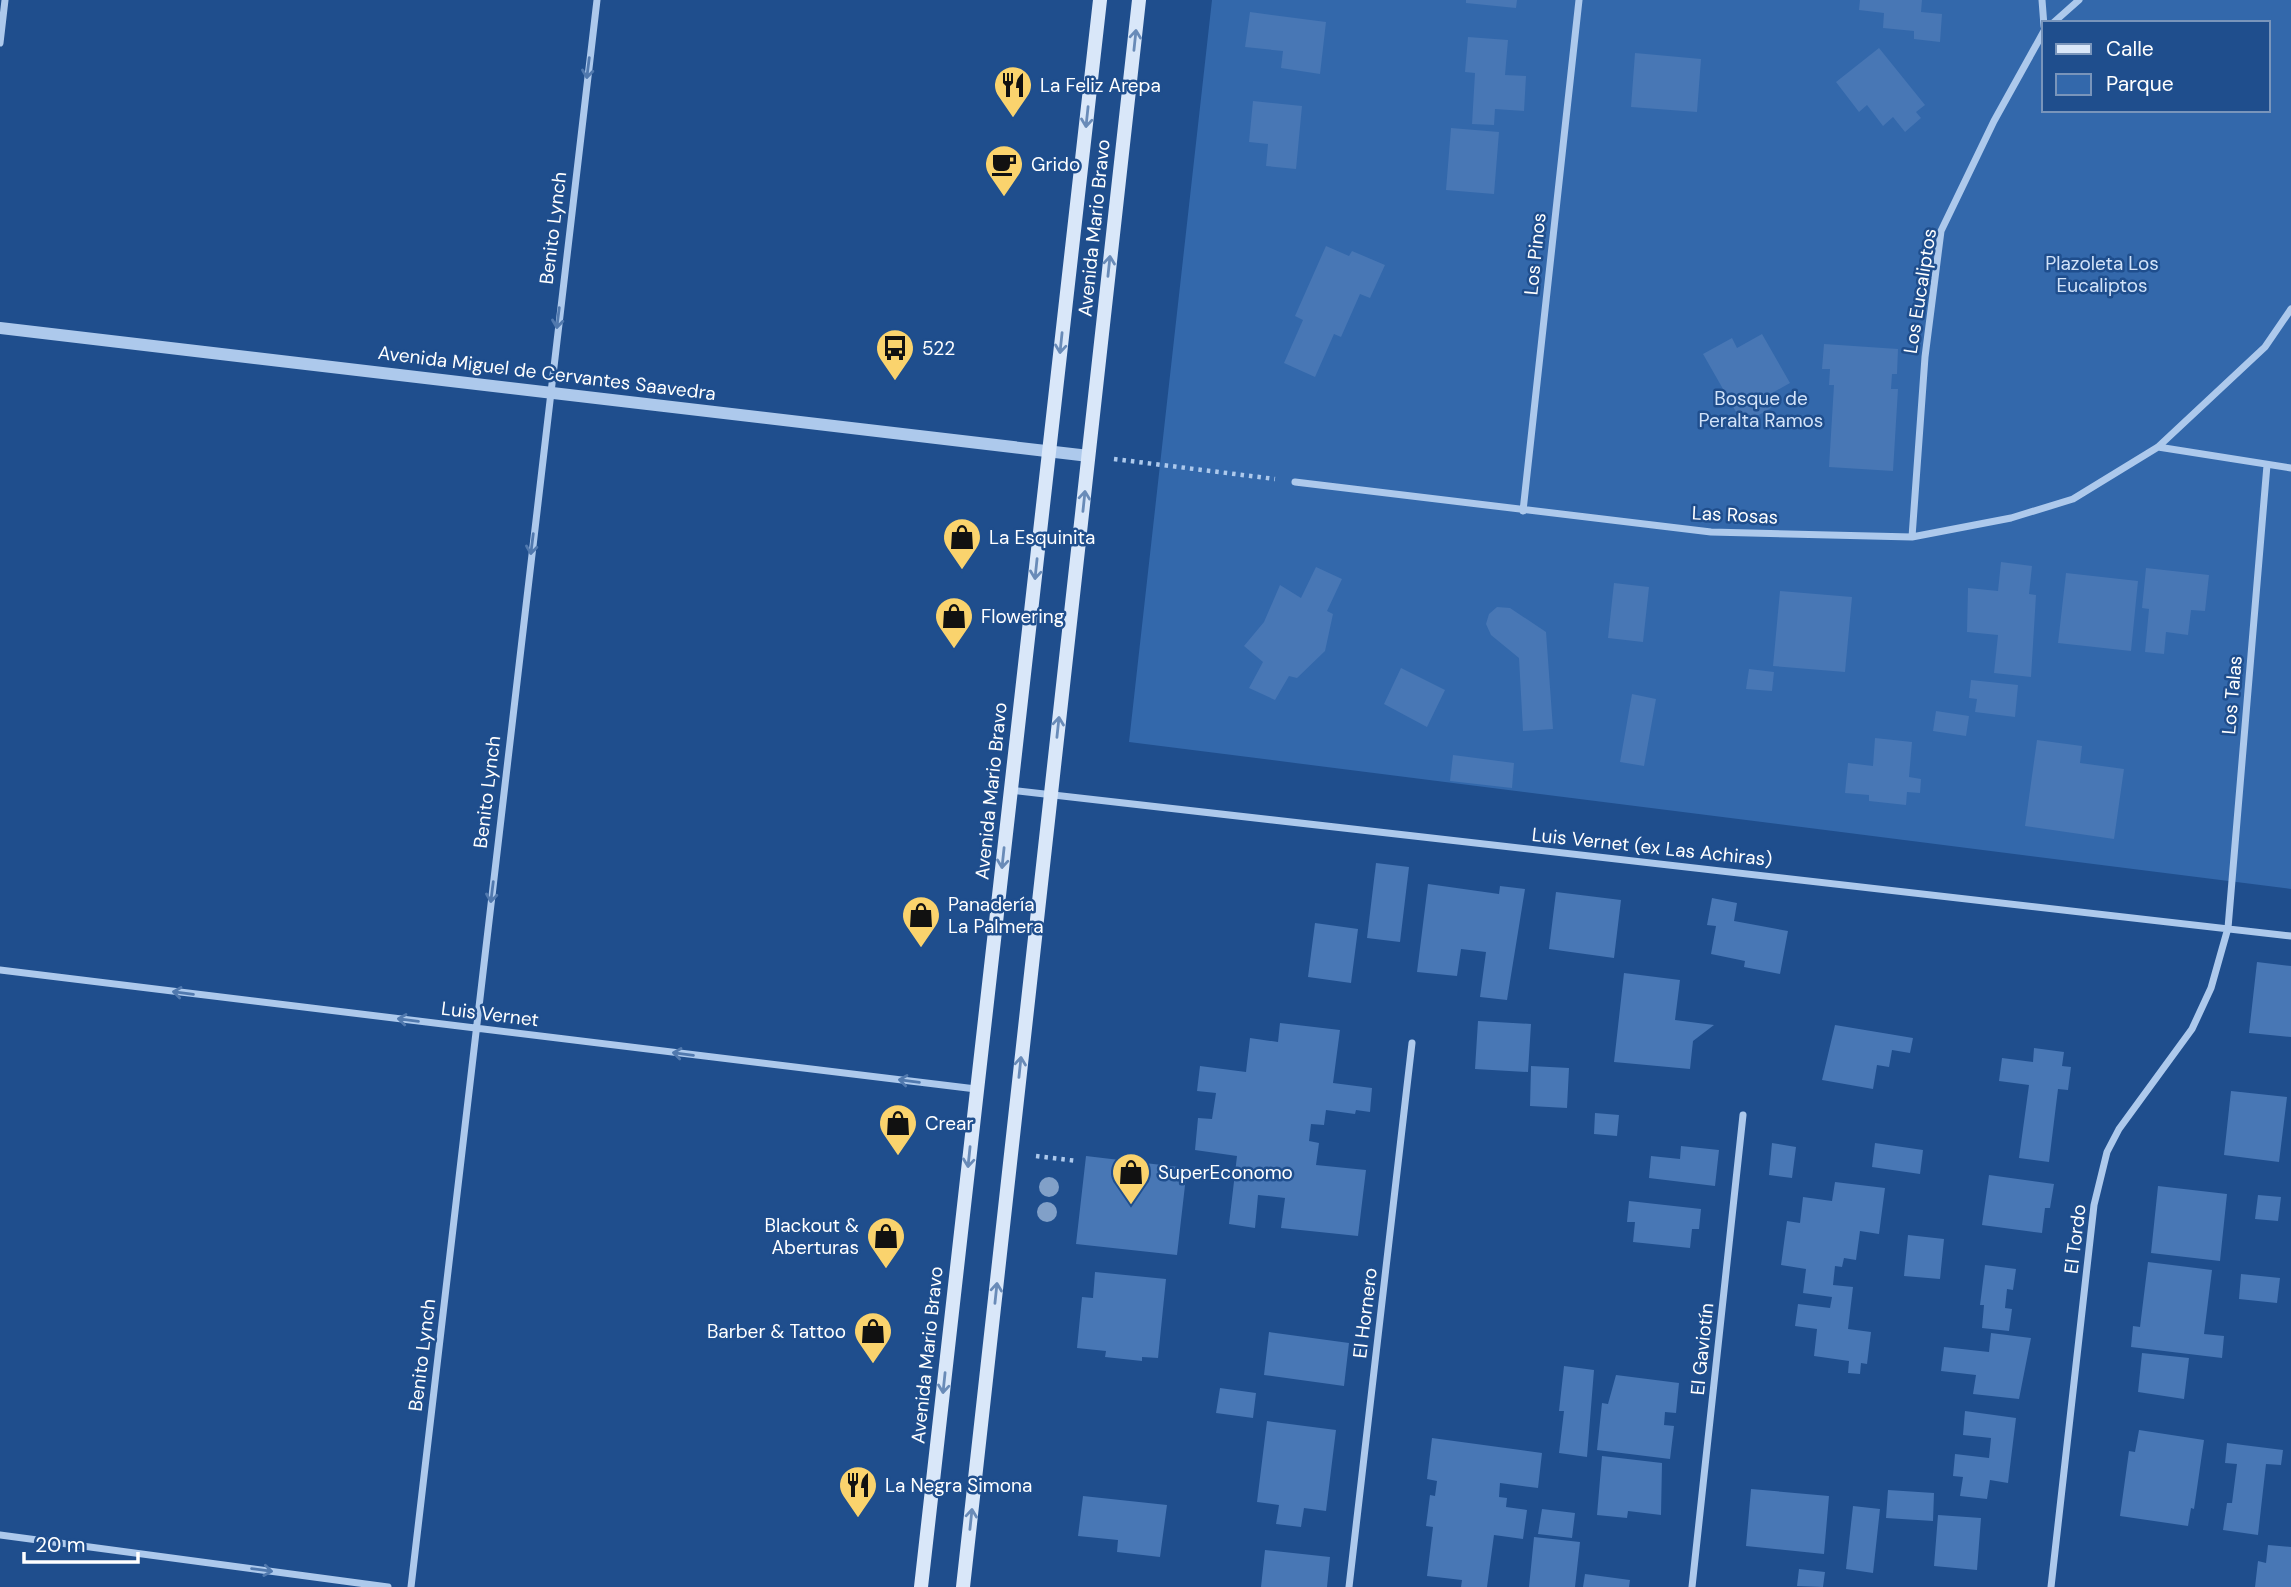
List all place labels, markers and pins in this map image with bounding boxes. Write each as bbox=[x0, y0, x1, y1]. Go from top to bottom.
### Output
restaurant icon: La Feliz Arepa bbox=[992, 64, 1034, 119]
place label: La Feliz Arepa bbox=[1040, 73, 1161, 98]
cafe icon: Grido bbox=[983, 143, 1025, 198]
place label: Grido bbox=[1031, 152, 1080, 177]
bus stop icon: 522 bbox=[874, 327, 916, 382]
place label: 522 bbox=[922, 336, 955, 361]
shop icon: La Esquinita bbox=[941, 516, 983, 571]
place label: La Esquinita bbox=[989, 525, 1095, 550]
shop icon: Flowering bbox=[933, 595, 975, 650]
place label: Flowering bbox=[981, 604, 1065, 629]
place label: Panadería La Palmera bbox=[948, 892, 1044, 939]
shop icon: Panadería La Palmera bbox=[900, 894, 942, 949]
shop icon: Crear bbox=[877, 1102, 919, 1157]
place label: Crear bbox=[925, 1111, 973, 1136]
shop icon: SuperEconomo bbox=[1110, 1151, 1152, 1206]
place label: SuperEconomo bbox=[1158, 1160, 1293, 1185]
place label: Blackout & Aberturas bbox=[765, 1213, 859, 1260]
shop icon: Blackout & Aberturas bbox=[865, 1215, 907, 1270]
shop icon: Barber & Tattoo bbox=[852, 1310, 894, 1365]
place label: Barber & Tattoo bbox=[707, 1319, 846, 1344]
restaurant icon: La Negra Simona bbox=[837, 1464, 879, 1519]
place label: La Negra Simona bbox=[885, 1473, 1032, 1498]

